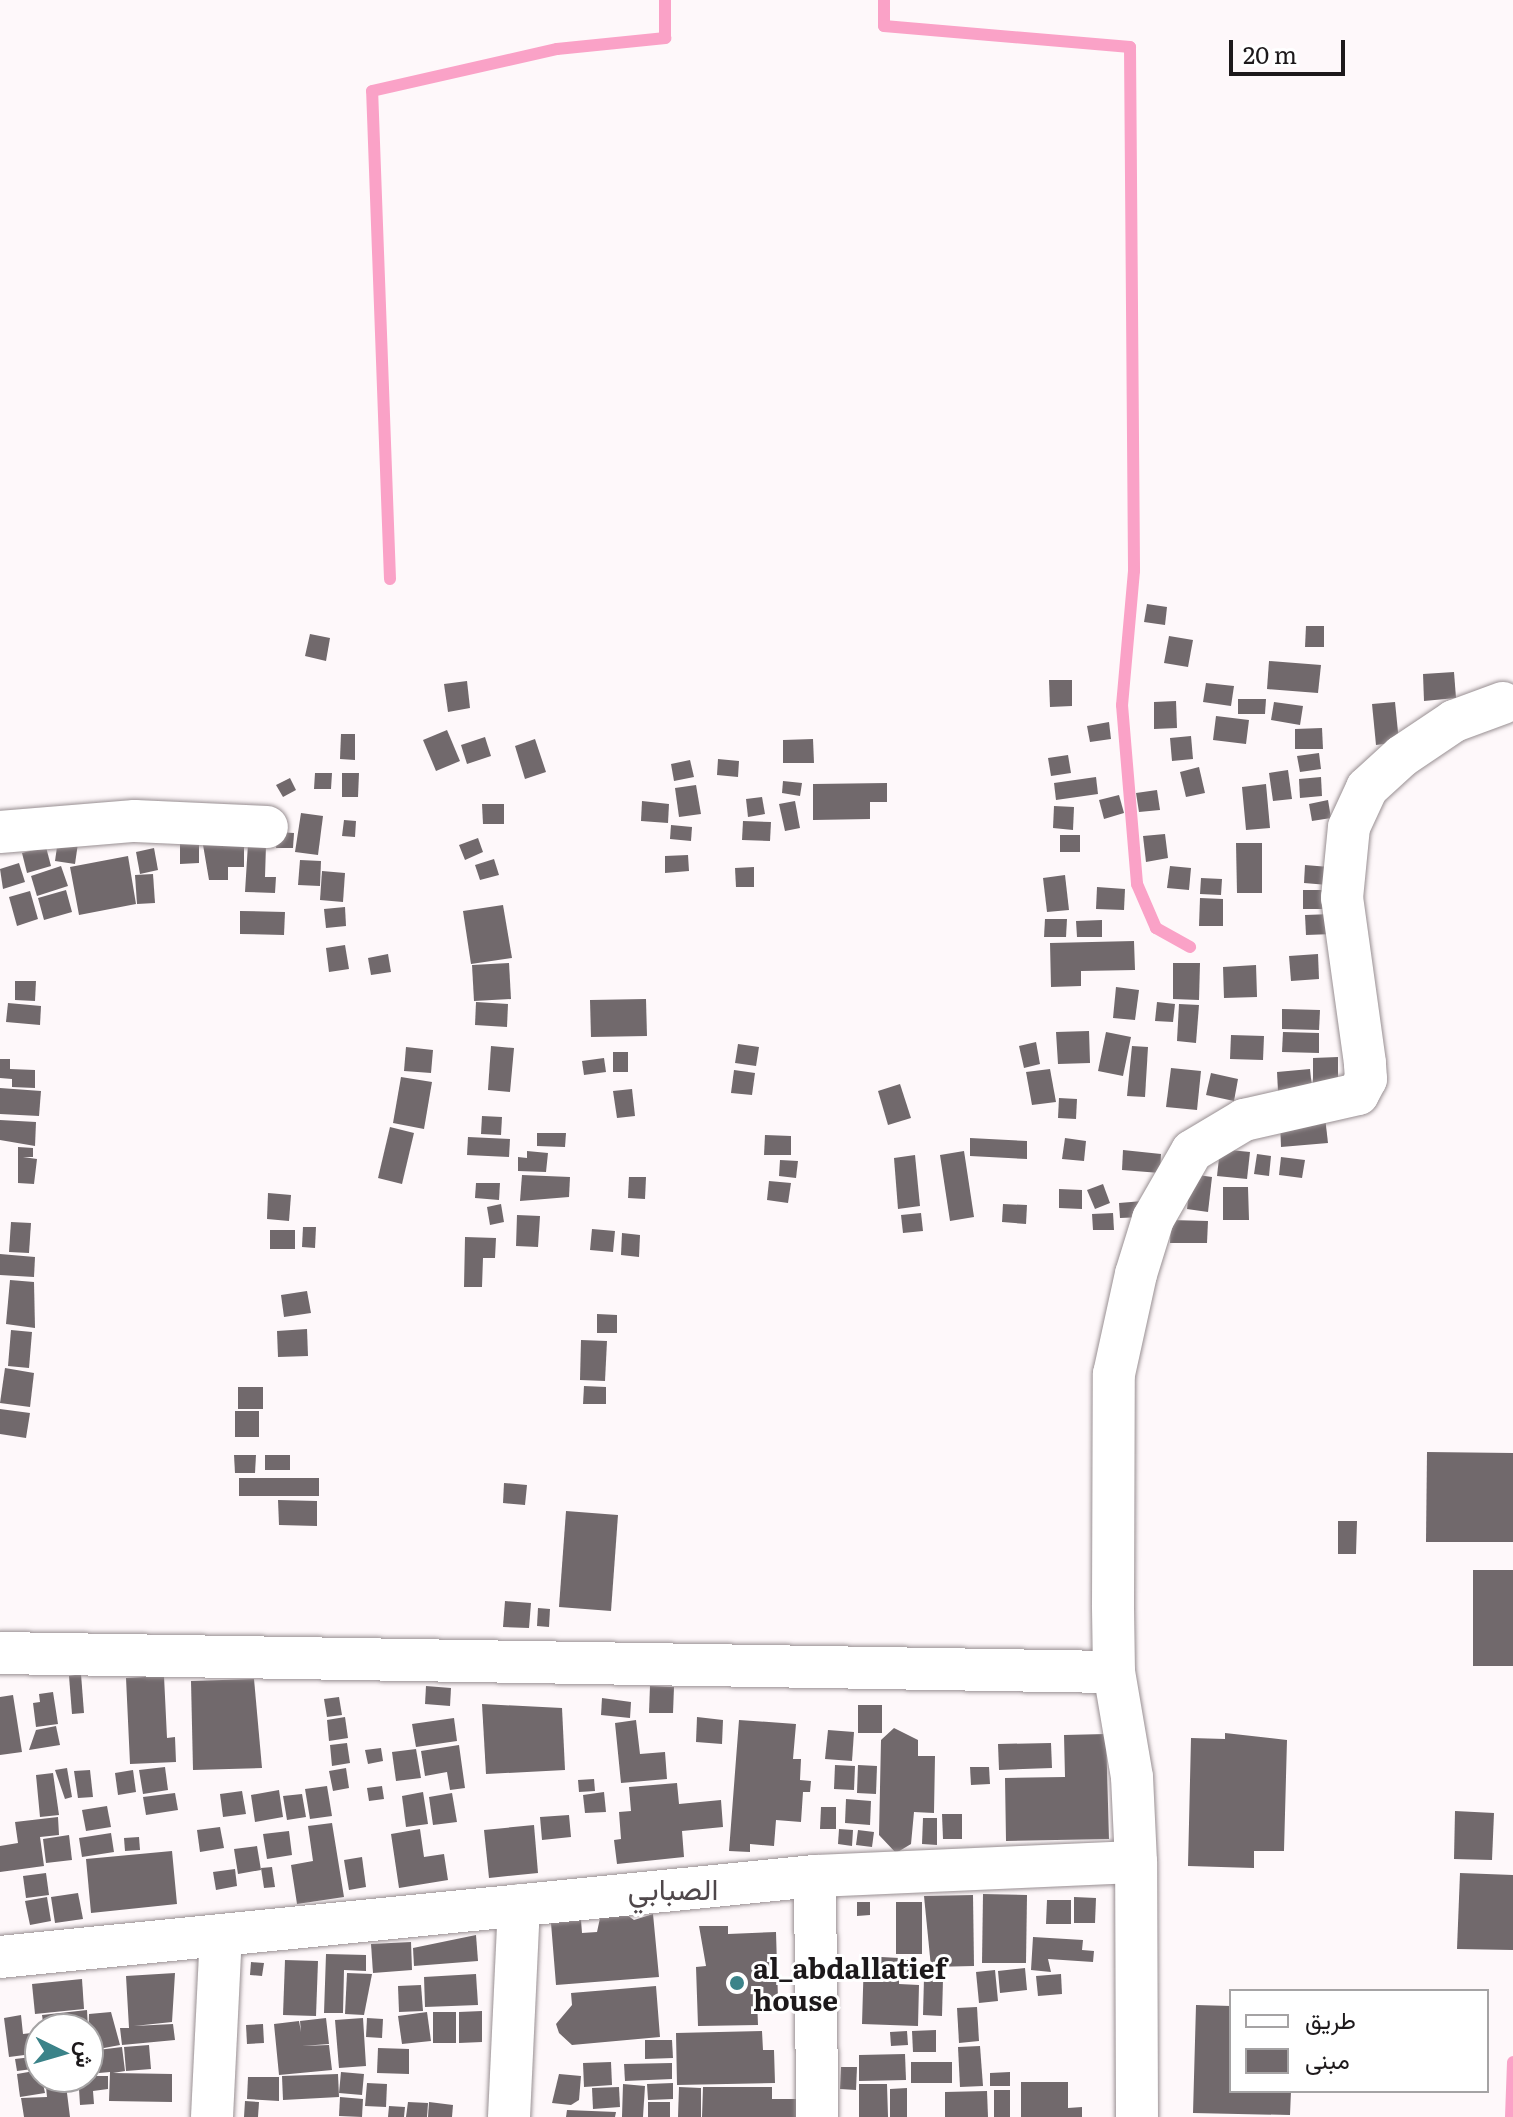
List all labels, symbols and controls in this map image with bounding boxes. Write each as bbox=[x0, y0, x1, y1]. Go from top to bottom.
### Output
scale bar bbox=[1233, 24, 1349, 74]
text: 20 m bbox=[1243, 36, 1297, 71]
district label: الصبابي bbox=[628, 1869, 718, 1905]
place label: al_abdallatief house bbox=[753, 1950, 947, 2016]
marker: al_abdallatief house bbox=[728, 1974, 746, 1992]
legend bbox=[1229, 1989, 1489, 2093]
text: طريق bbox=[1305, 2001, 1356, 2036]
north arrow bbox=[24, 2013, 104, 2093]
text: ش bbox=[69, 2040, 104, 2070]
text: مبنى bbox=[1305, 2041, 1350, 2076]

